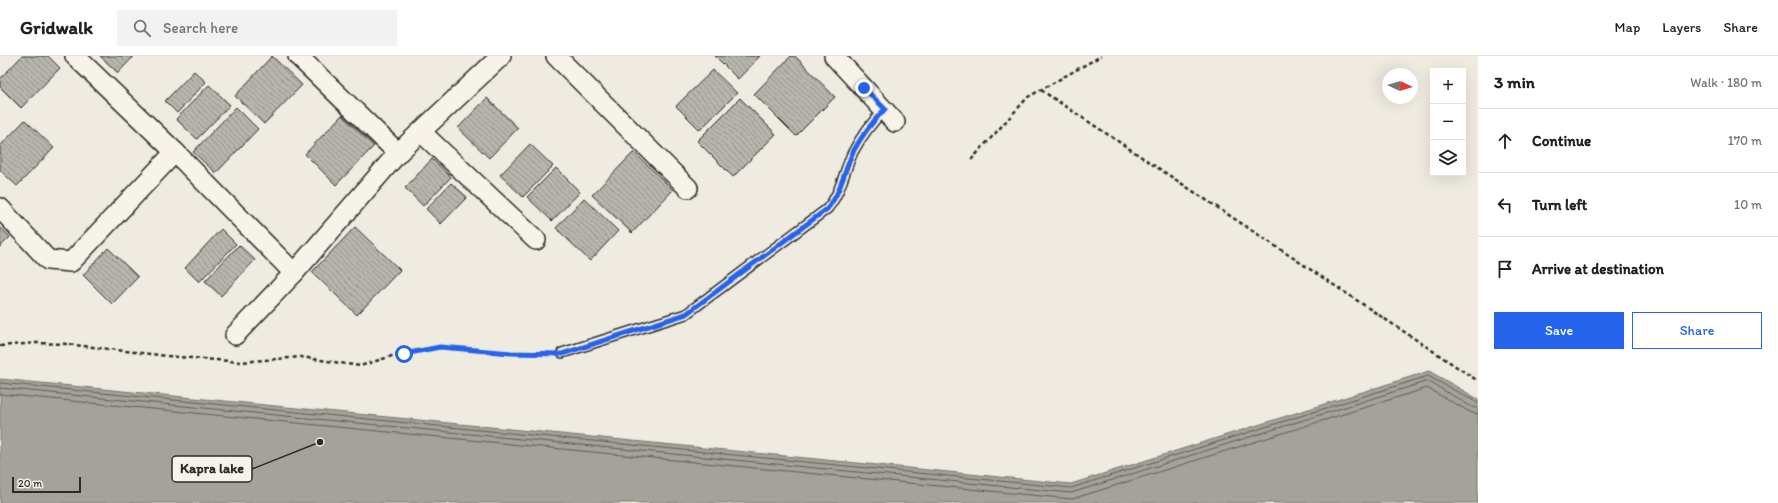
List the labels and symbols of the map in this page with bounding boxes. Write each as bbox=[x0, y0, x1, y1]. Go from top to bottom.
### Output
north arrow bbox=[1382, 68, 1418, 104]
route end bbox=[855, 79, 873, 97]
route start bbox=[395, 345, 413, 363]
callout: Kapra lake bbox=[172, 456, 252, 482]
text: Kapra lake bbox=[180, 460, 244, 477]
scale bar bbox=[12, 475, 81, 494]

